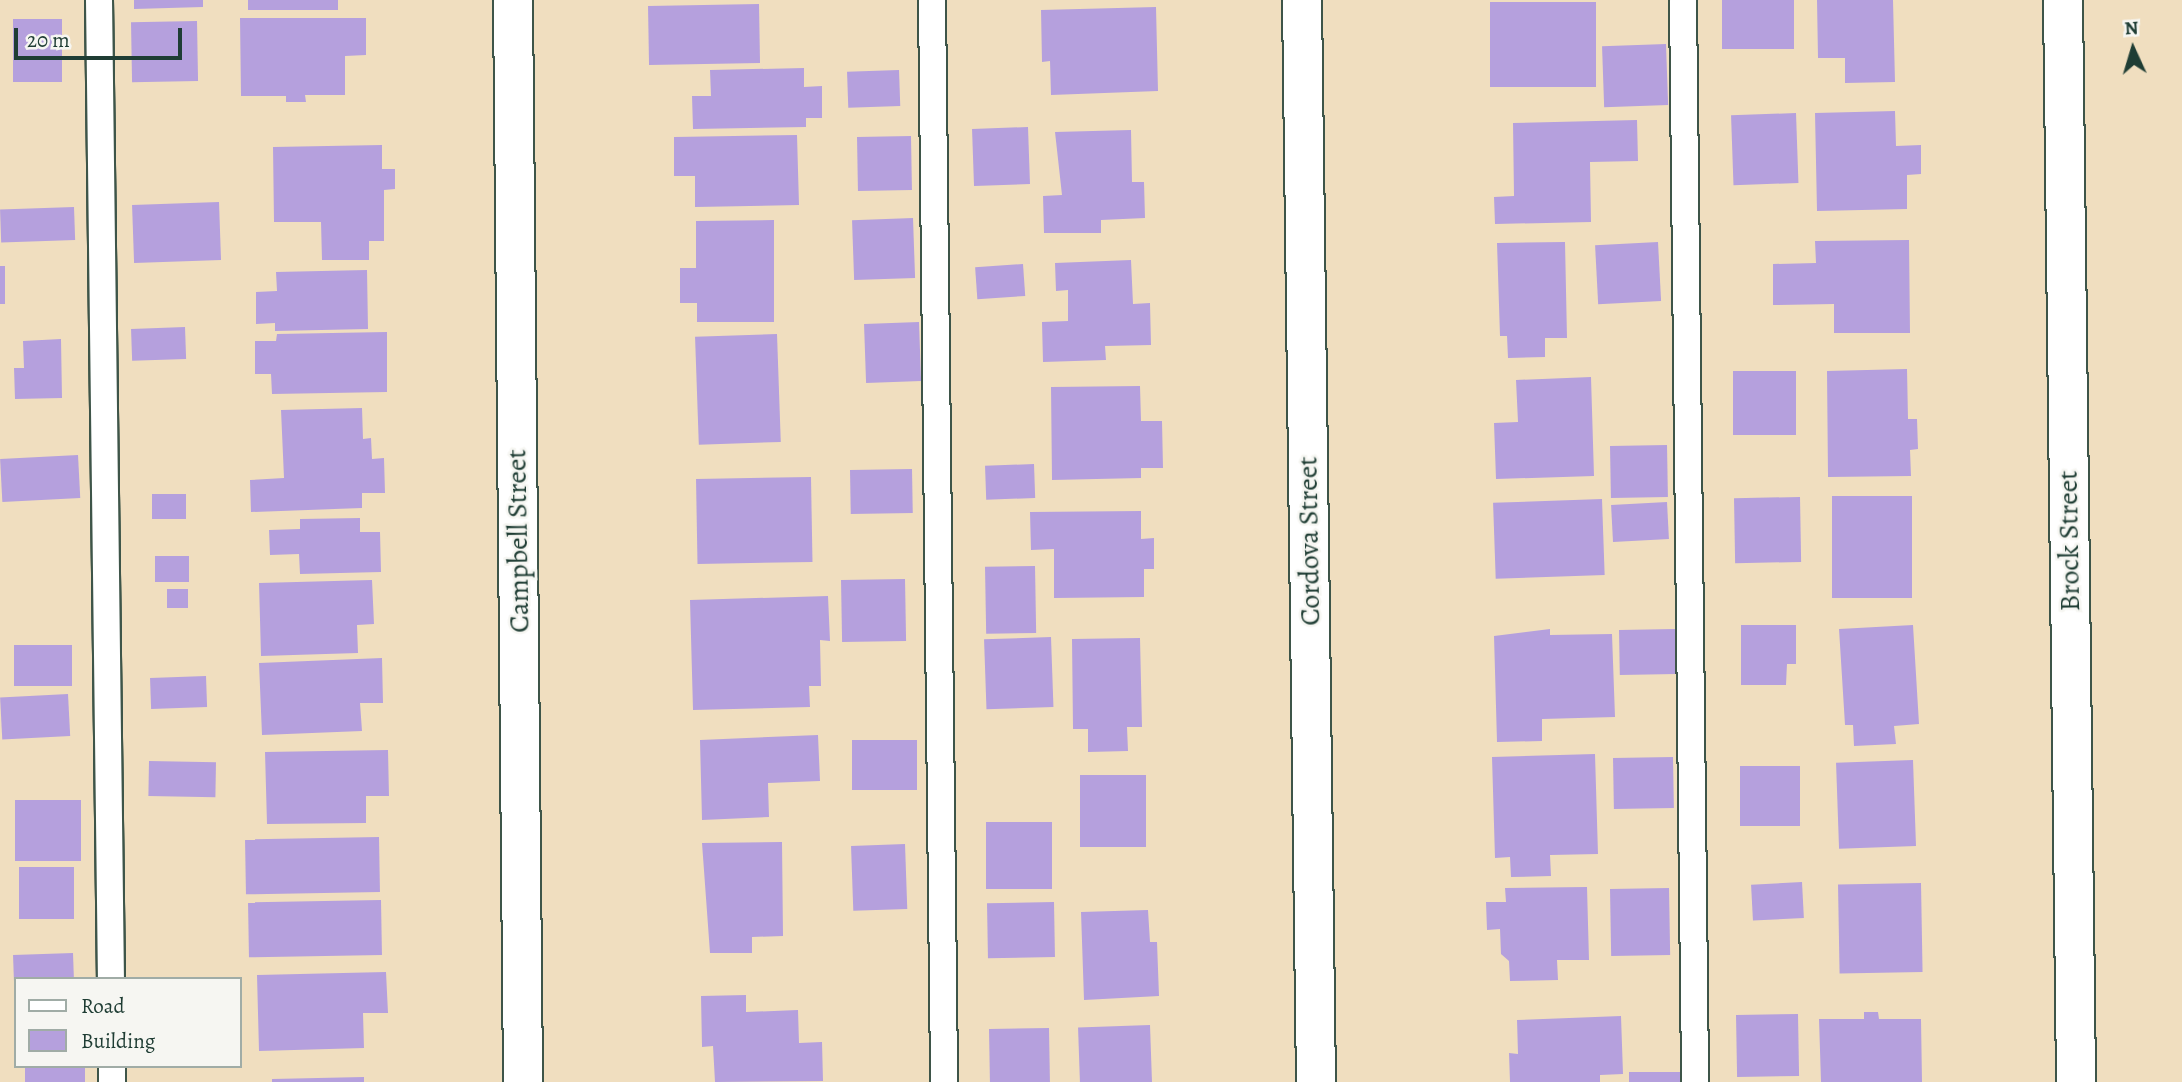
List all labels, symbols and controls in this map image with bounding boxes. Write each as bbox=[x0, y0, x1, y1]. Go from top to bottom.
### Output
scale bar bbox=[18, 14, 186, 58]
north arrow bbox=[2098, 14, 2168, 84]
text: N bbox=[2124, 15, 2139, 42]
text: 20 m bbox=[27, 26, 70, 54]
street label: Campbell Street bbox=[500, 449, 536, 633]
street label: Cordova Street bbox=[1291, 456, 1327, 626]
street label: Brock Street bbox=[2051, 470, 2087, 612]
legend bbox=[14, 977, 242, 1068]
text: Road bbox=[81, 992, 125, 1020]
text: Building bbox=[81, 1027, 155, 1055]

